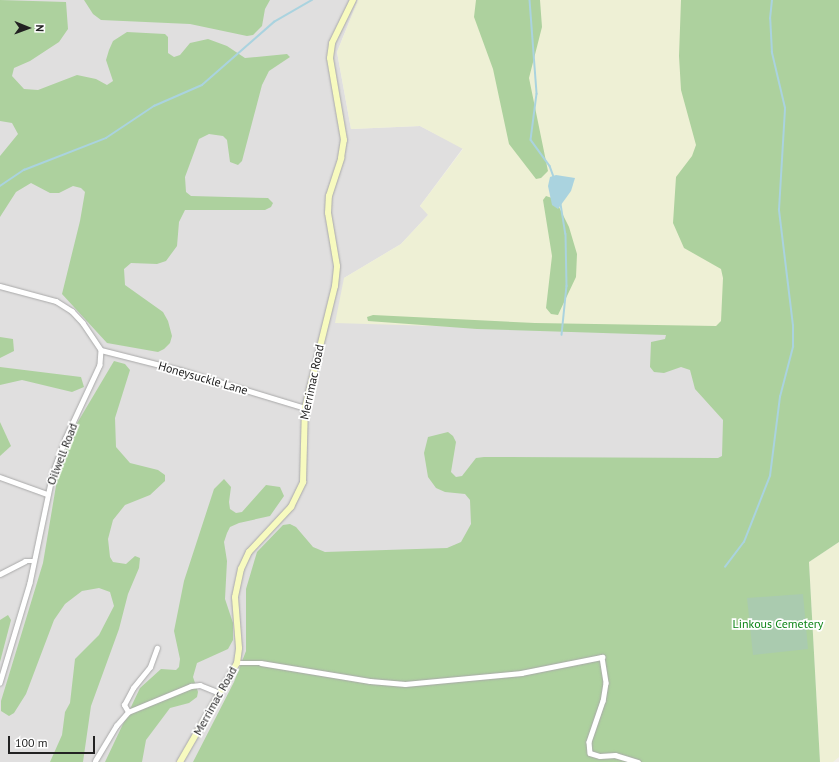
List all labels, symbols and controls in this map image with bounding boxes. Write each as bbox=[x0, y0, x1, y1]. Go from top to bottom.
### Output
north arrow bbox=[8, 8, 48, 48]
text: N bbox=[33, 24, 47, 32]
street label: Merrimac Road bbox=[297, 343, 327, 421]
street label: Honeysuckle Lane bbox=[157, 358, 249, 398]
street label: Oilwell Road bbox=[44, 421, 80, 487]
park label: Linkous Cemetery bbox=[733, 617, 823, 631]
street label: Merrimac Road bbox=[190, 664, 240, 738]
scale bar bbox=[10, 728, 97, 754]
text: 100 m bbox=[15, 735, 48, 750]

